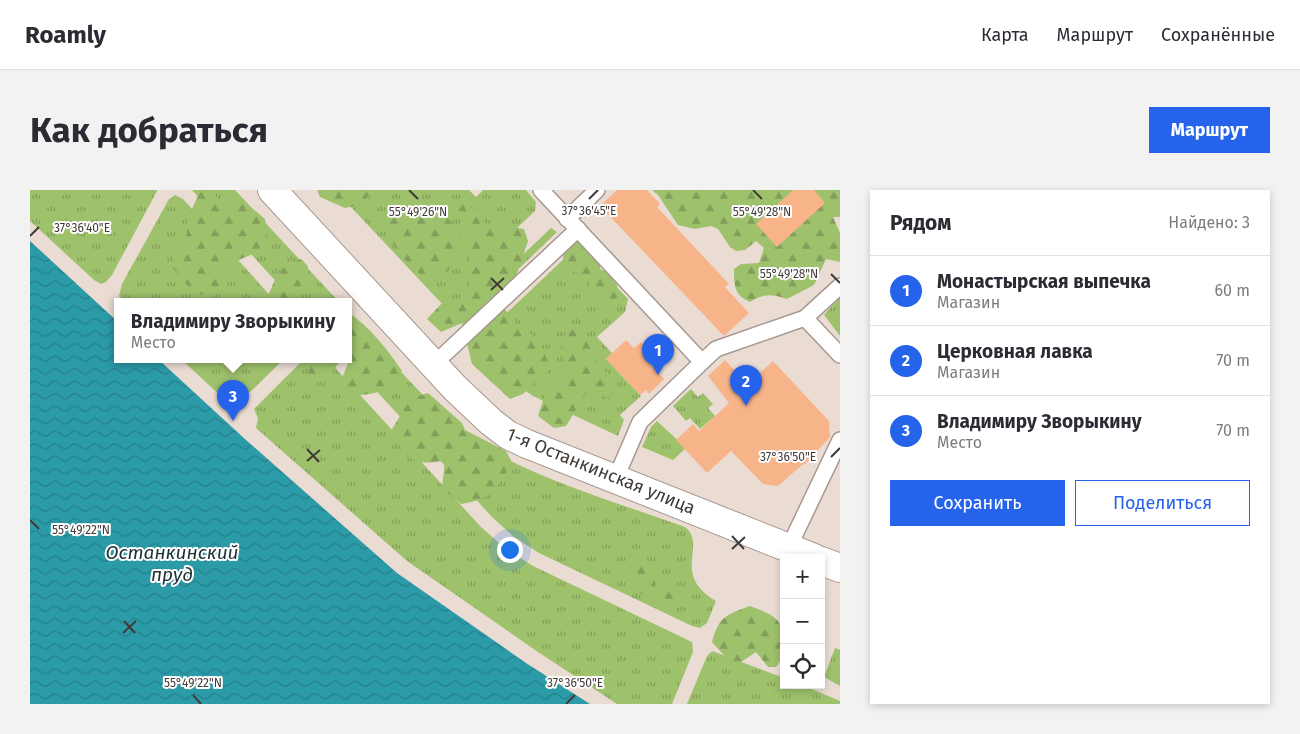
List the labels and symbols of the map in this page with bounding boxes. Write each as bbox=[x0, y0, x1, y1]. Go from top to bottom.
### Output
text: 37°36'45"E bbox=[561, 204, 617, 218]
text: 55°49'26"N bbox=[389, 205, 447, 219]
text: 55°49'28"N bbox=[733, 205, 791, 219]
text: 37°36'40"E bbox=[54, 221, 110, 235]
text: 55°49'28"N bbox=[760, 267, 818, 281]
pin: 1 bbox=[642, 334, 674, 375]
pin: 2 bbox=[730, 365, 762, 406]
pin: 3 bbox=[217, 380, 249, 421]
street label: 1-я Останкинская улица bbox=[503, 423, 699, 519]
text: 37°36'50"E bbox=[760, 450, 816, 464]
text: 55°49'22"N bbox=[52, 523, 110, 537]
your location bbox=[497, 537, 523, 563]
water label: Останкинский пруд bbox=[105, 541, 239, 586]
text: 55°49'22"N bbox=[164, 676, 222, 690]
text: 37°36'50"E bbox=[547, 676, 603, 690]

